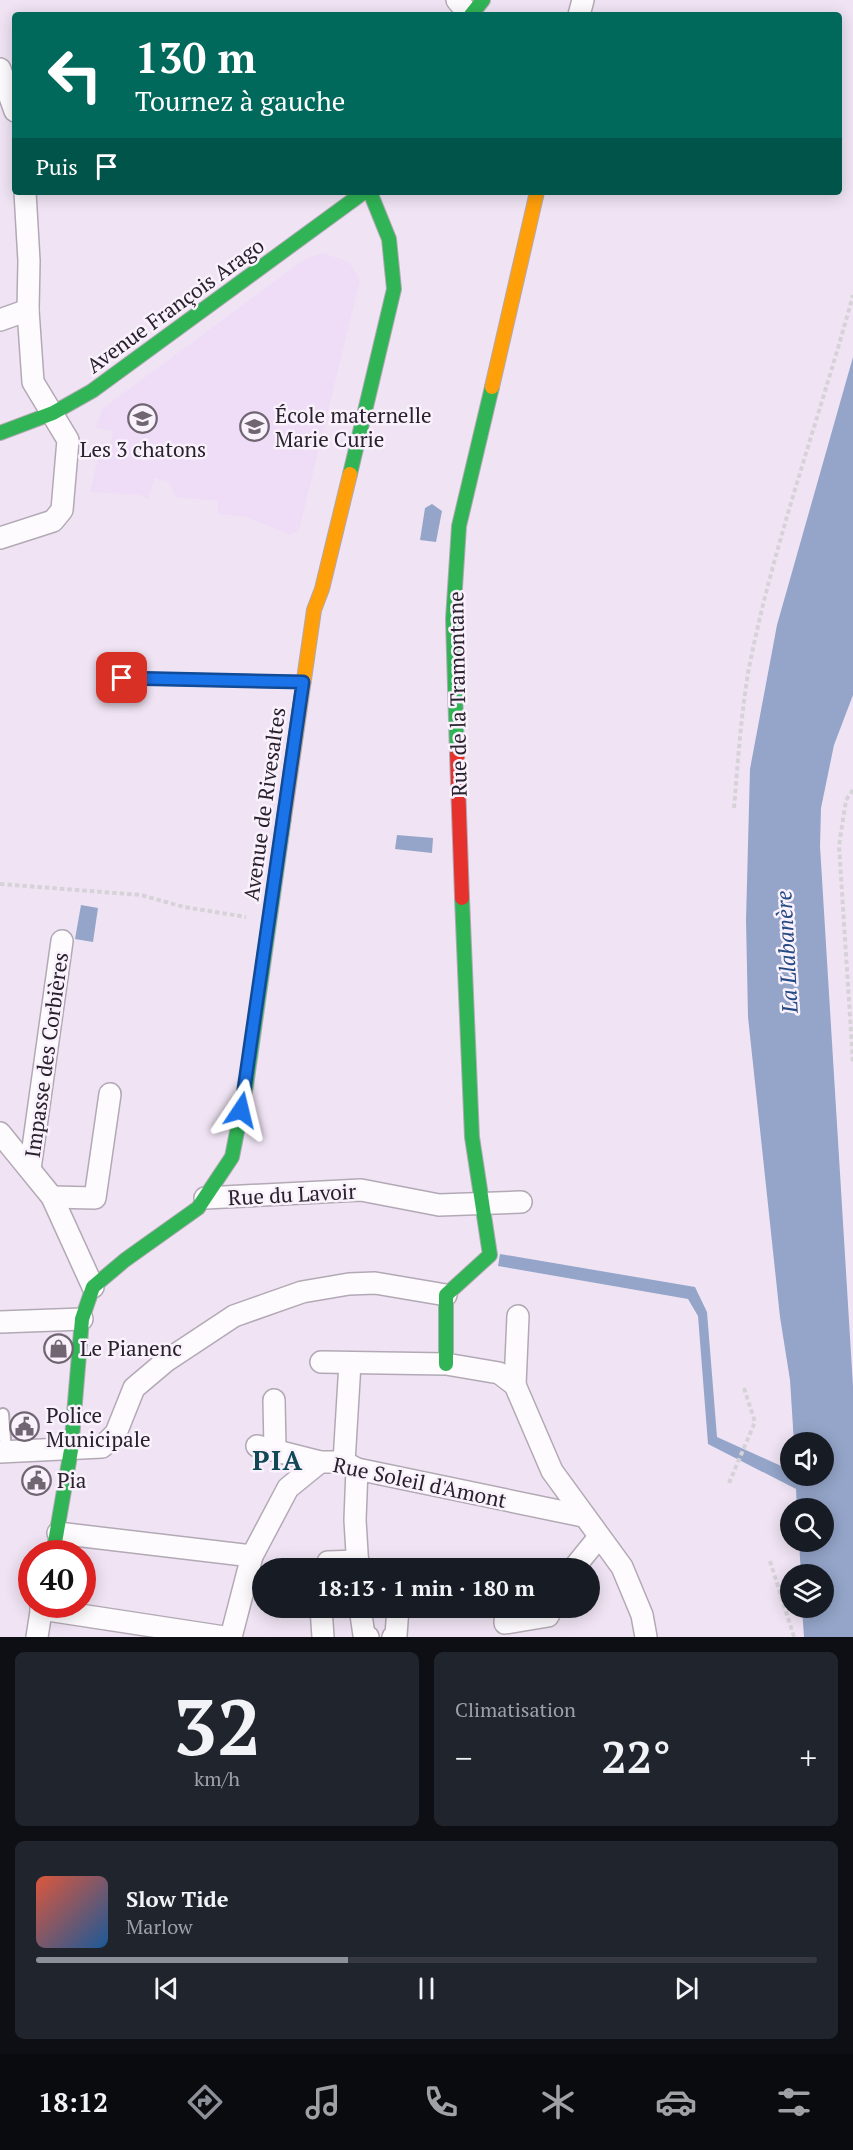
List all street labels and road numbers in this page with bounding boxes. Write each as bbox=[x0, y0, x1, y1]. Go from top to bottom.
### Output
street label: Avenue François Arago bbox=[81, 231, 269, 379]
street label: Rue de la Tramontane bbox=[441, 591, 473, 797]
street label: Avenue de Rivesaltes bbox=[237, 705, 291, 903]
street label: Impasse des Corbières bbox=[18, 951, 74, 1159]
street label: Rue du Lavoir bbox=[227, 1177, 357, 1211]
street label: Rue Soleil d'Amont bbox=[331, 1450, 509, 1514]

